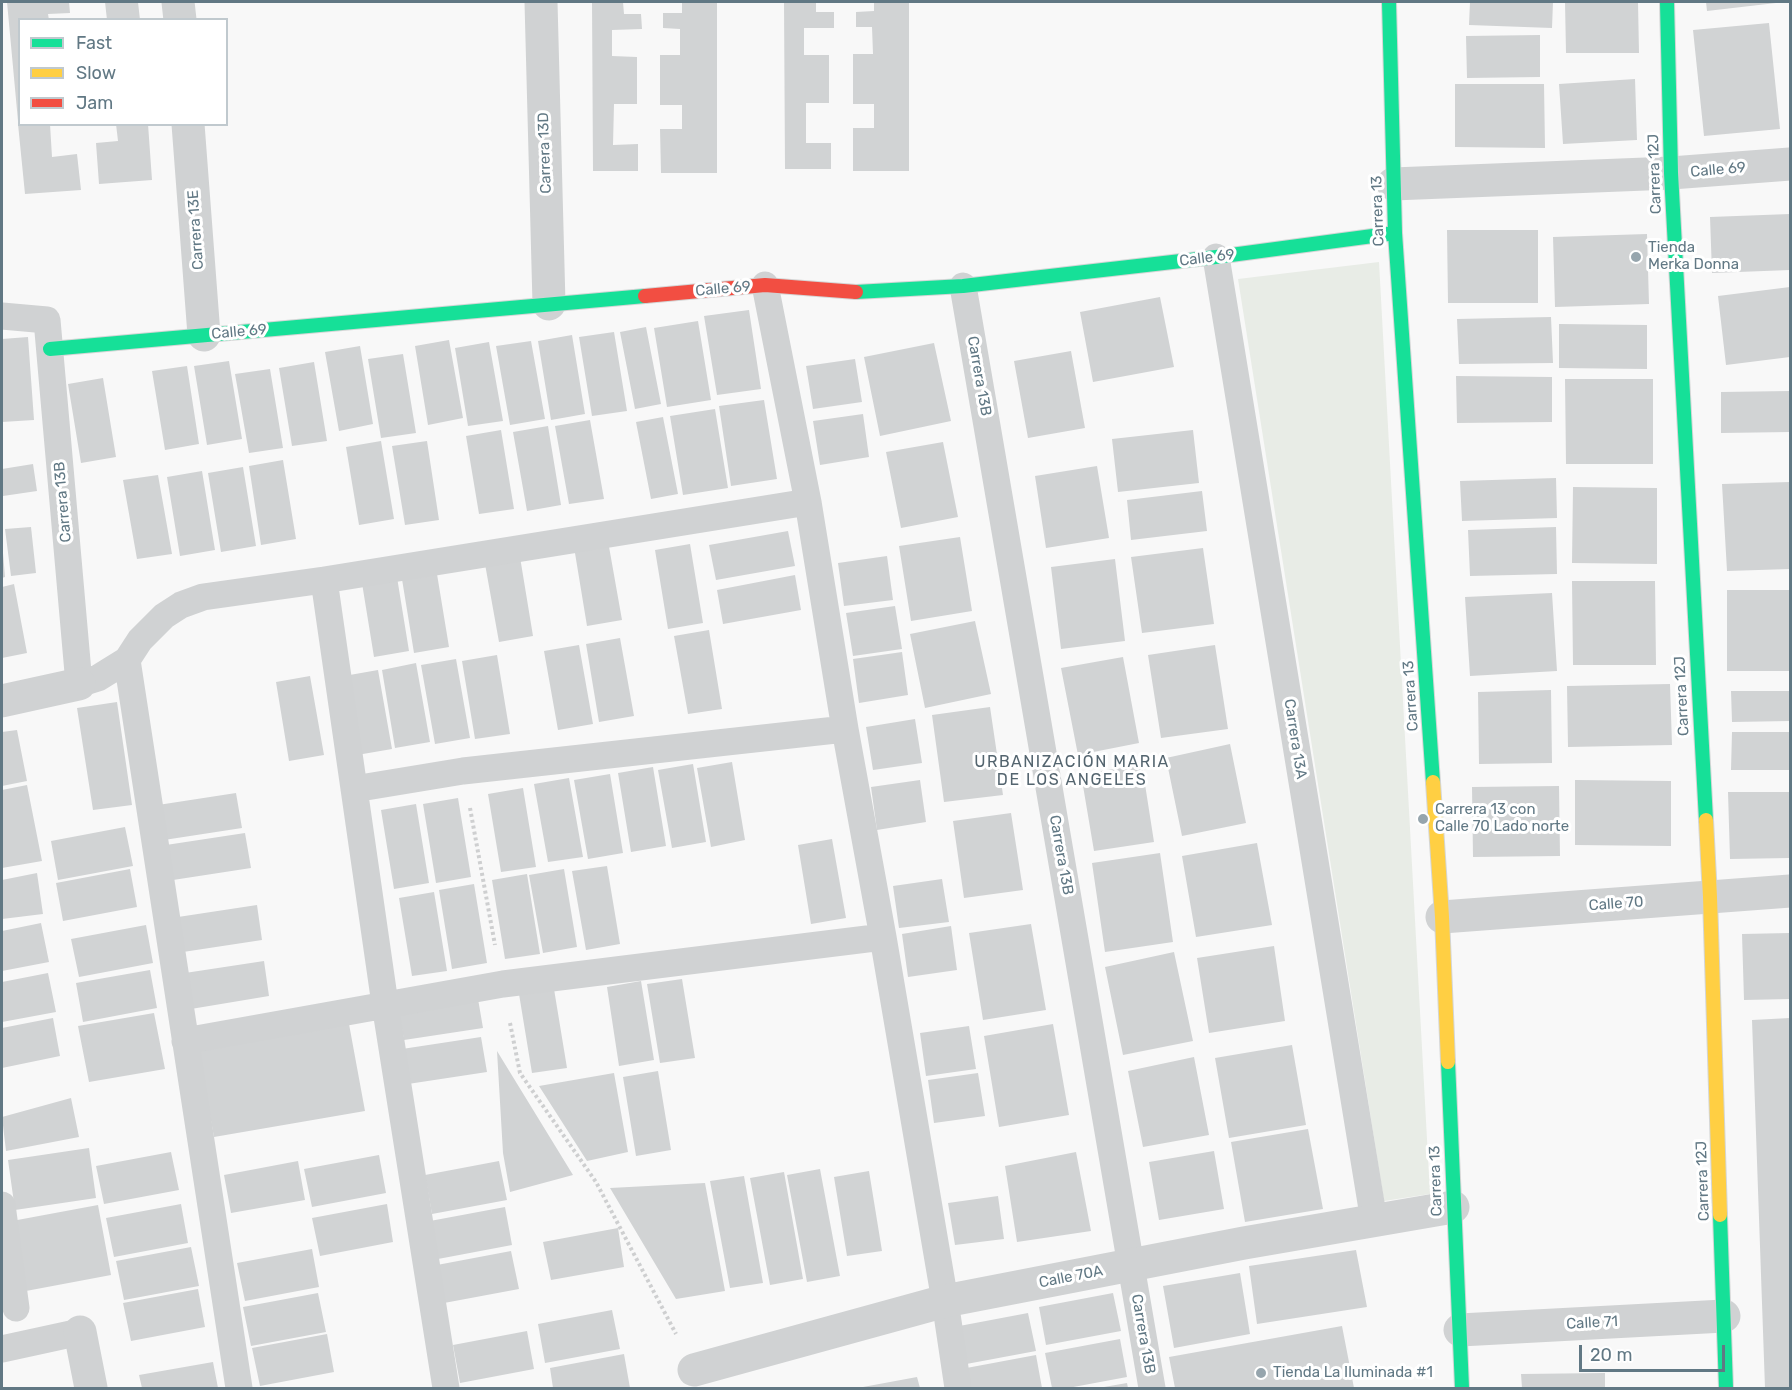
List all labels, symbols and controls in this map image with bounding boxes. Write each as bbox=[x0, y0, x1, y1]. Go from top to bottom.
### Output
legend bbox=[18, 18, 228, 126]
text: Fast bbox=[76, 32, 112, 54]
text: Slow bbox=[76, 62, 116, 84]
text: Jam bbox=[76, 92, 113, 114]
street label: Carrera 13D bbox=[535, 112, 555, 194]
street label: Carrera 12J bbox=[1645, 134, 1665, 214]
street label: Calle 69 bbox=[1690, 159, 1746, 181]
street label: Carrera 13 bbox=[1368, 175, 1388, 247]
street label: Carrera 13E bbox=[184, 189, 208, 271]
place label: Tienda Merka Donna bbox=[1648, 239, 1739, 274]
street label: Calle 69 bbox=[1178, 246, 1236, 270]
marker: Tienda Merka Donna bbox=[1629, 250, 1643, 264]
street label: Calle 69 bbox=[695, 278, 751, 300]
street label: Calle 69 bbox=[211, 321, 267, 343]
street label: Carrera 13B bbox=[963, 335, 995, 417]
street label: Carrera 13B bbox=[51, 461, 75, 543]
street label: Carrera 12J bbox=[1671, 655, 1693, 737]
street label: Carrera 13 bbox=[1400, 660, 1422, 732]
street label: Carrera 13A bbox=[1280, 698, 1310, 780]
district label: URBANIZACIÓN MARIA DE LOS ANGELES bbox=[974, 752, 1170, 790]
place label: Carrera 13 con Calle 70 Lado norte bbox=[1435, 801, 1569, 836]
marker: Carrera 13 con Calle 70 Lado norte bbox=[1416, 812, 1430, 826]
street label: Carrera 13B bbox=[1045, 814, 1077, 896]
street label: Calle 70 bbox=[1588, 893, 1644, 915]
street label: Carrera 12J bbox=[1693, 1141, 1713, 1221]
street label: Carrera 13 bbox=[1426, 1145, 1446, 1217]
street label: Calle 70A bbox=[1037, 1262, 1105, 1292]
street label: Carrera 13B bbox=[1127, 1293, 1159, 1375]
street label: Calle 71 bbox=[1566, 1313, 1618, 1333]
scale bar bbox=[1582, 1333, 1728, 1371]
text: 20 m bbox=[1590, 1344, 1632, 1366]
place label: Tienda La Iluminada #1 bbox=[1273, 1364, 1433, 1382]
marker: Tienda La Iluminada #1 bbox=[1254, 1366, 1268, 1380]

